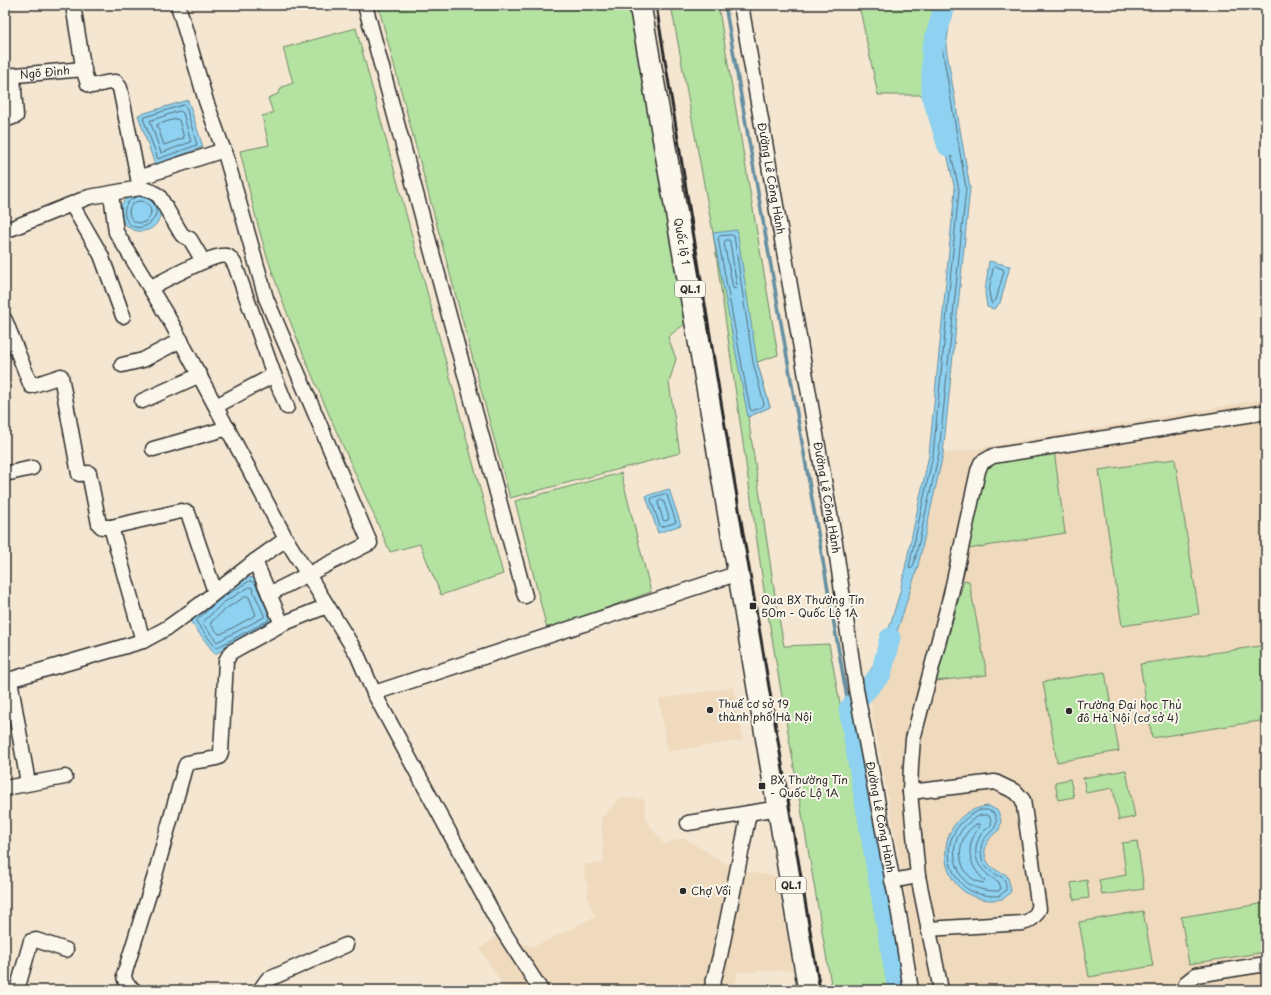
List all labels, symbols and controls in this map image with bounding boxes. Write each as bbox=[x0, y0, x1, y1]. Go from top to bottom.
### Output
street label: Ngõ Đình bbox=[19, 61, 70, 83]
street label: Đường Lê Công Hành bbox=[754, 121, 790, 235]
street label: Quốc lộ 1 bbox=[670, 216, 695, 266]
road number: QL.1 bbox=[675, 281, 705, 297]
street label: Đường Lê Công Hành bbox=[809, 440, 845, 554]
place label: Qua BX Thường Tín 50m - Quốc Lộ 1A bbox=[761, 591, 864, 621]
marker: Qua BX Thường Tín 50m - Quốc Lộ 1A bbox=[748, 601, 758, 611]
place label: Thuế cơ sở 19 thành phố Hà Nội bbox=[718, 695, 812, 725]
place label: Trường Đại học Thủ đô Hà Nội (cơ sở 4) bbox=[1077, 696, 1182, 726]
marker: Thuế cơ sở 19 thành phố Hà Nội bbox=[705, 705, 715, 715]
marker: Trường Đại học Thủ đô Hà Nội (cơ sở 4) bbox=[1064, 706, 1074, 716]
street label: Đường Lê Công Hành bbox=[862, 760, 900, 874]
place label: BX Thường Tín - Quốc Lộ 1A bbox=[770, 771, 848, 801]
marker: BX Thường Tín - Quốc Lộ 1A bbox=[757, 781, 767, 791]
road number: QL.1 bbox=[776, 877, 806, 893]
place label: Chợ Vồi bbox=[691, 882, 731, 899]
marker: Chợ Vồi bbox=[678, 886, 688, 896]

